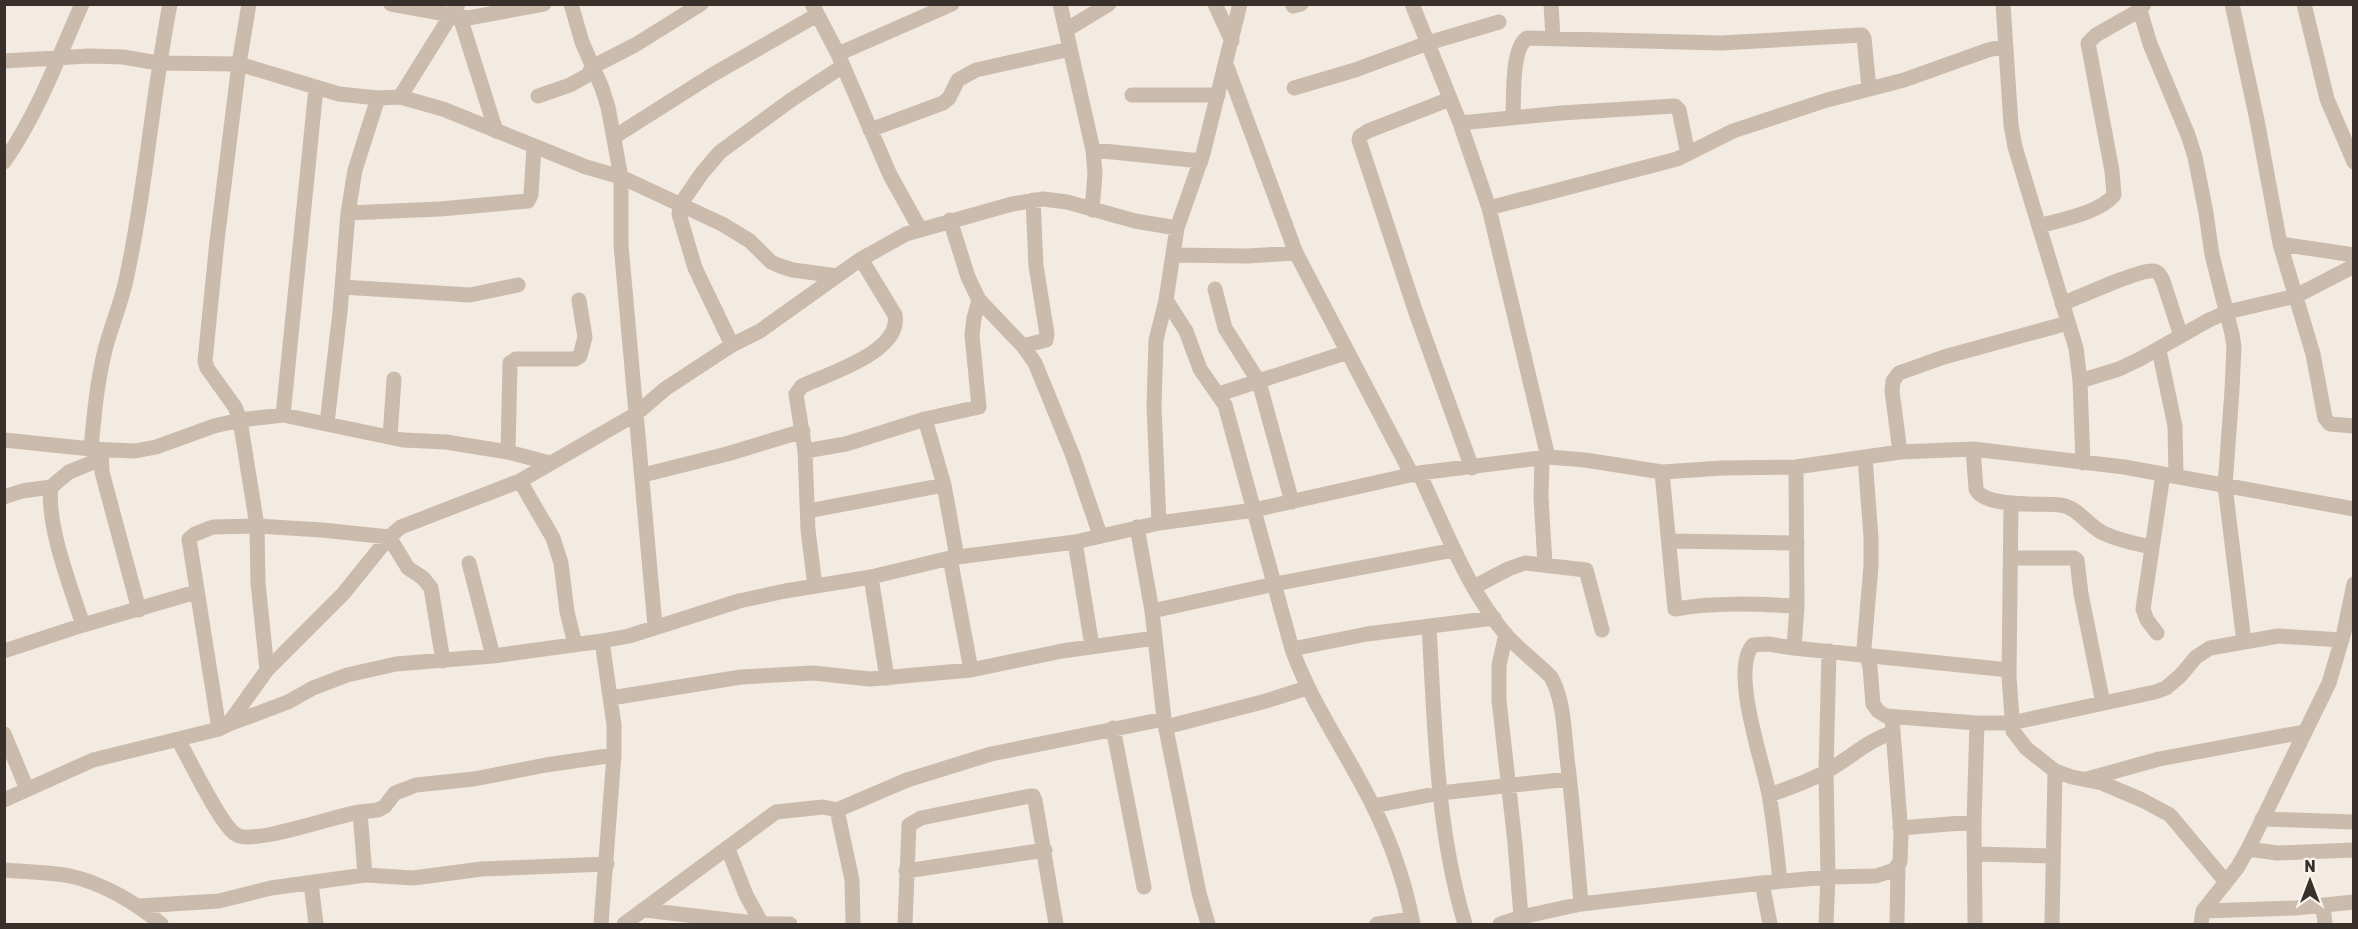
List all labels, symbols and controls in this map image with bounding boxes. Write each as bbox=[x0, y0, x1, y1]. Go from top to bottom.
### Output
north arrow bbox=[2280, 851, 2340, 911]
text: N bbox=[2304, 857, 2316, 876]

